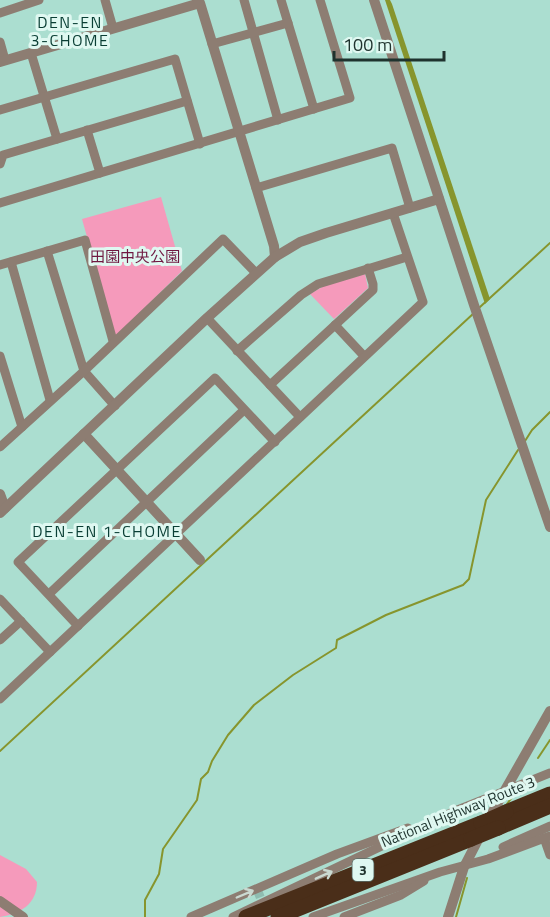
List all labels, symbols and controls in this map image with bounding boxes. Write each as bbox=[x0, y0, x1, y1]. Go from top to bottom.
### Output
district label: DEN-EN 3-CHOME bbox=[31, 10, 109, 52]
scale bar bbox=[334, 24, 444, 62]
text: 100 m bbox=[343, 31, 392, 58]
park label: 田園中央公園 bbox=[90, 245, 180, 268]
district label: DEN-EN 1-CHOME bbox=[32, 519, 182, 543]
street label: National Highway Route 3 bbox=[377, 770, 538, 853]
road number: 3 bbox=[352, 859, 374, 881]
one-way arrow bbox=[314, 868, 332, 880]
one-way arrow bbox=[235, 888, 254, 899]

